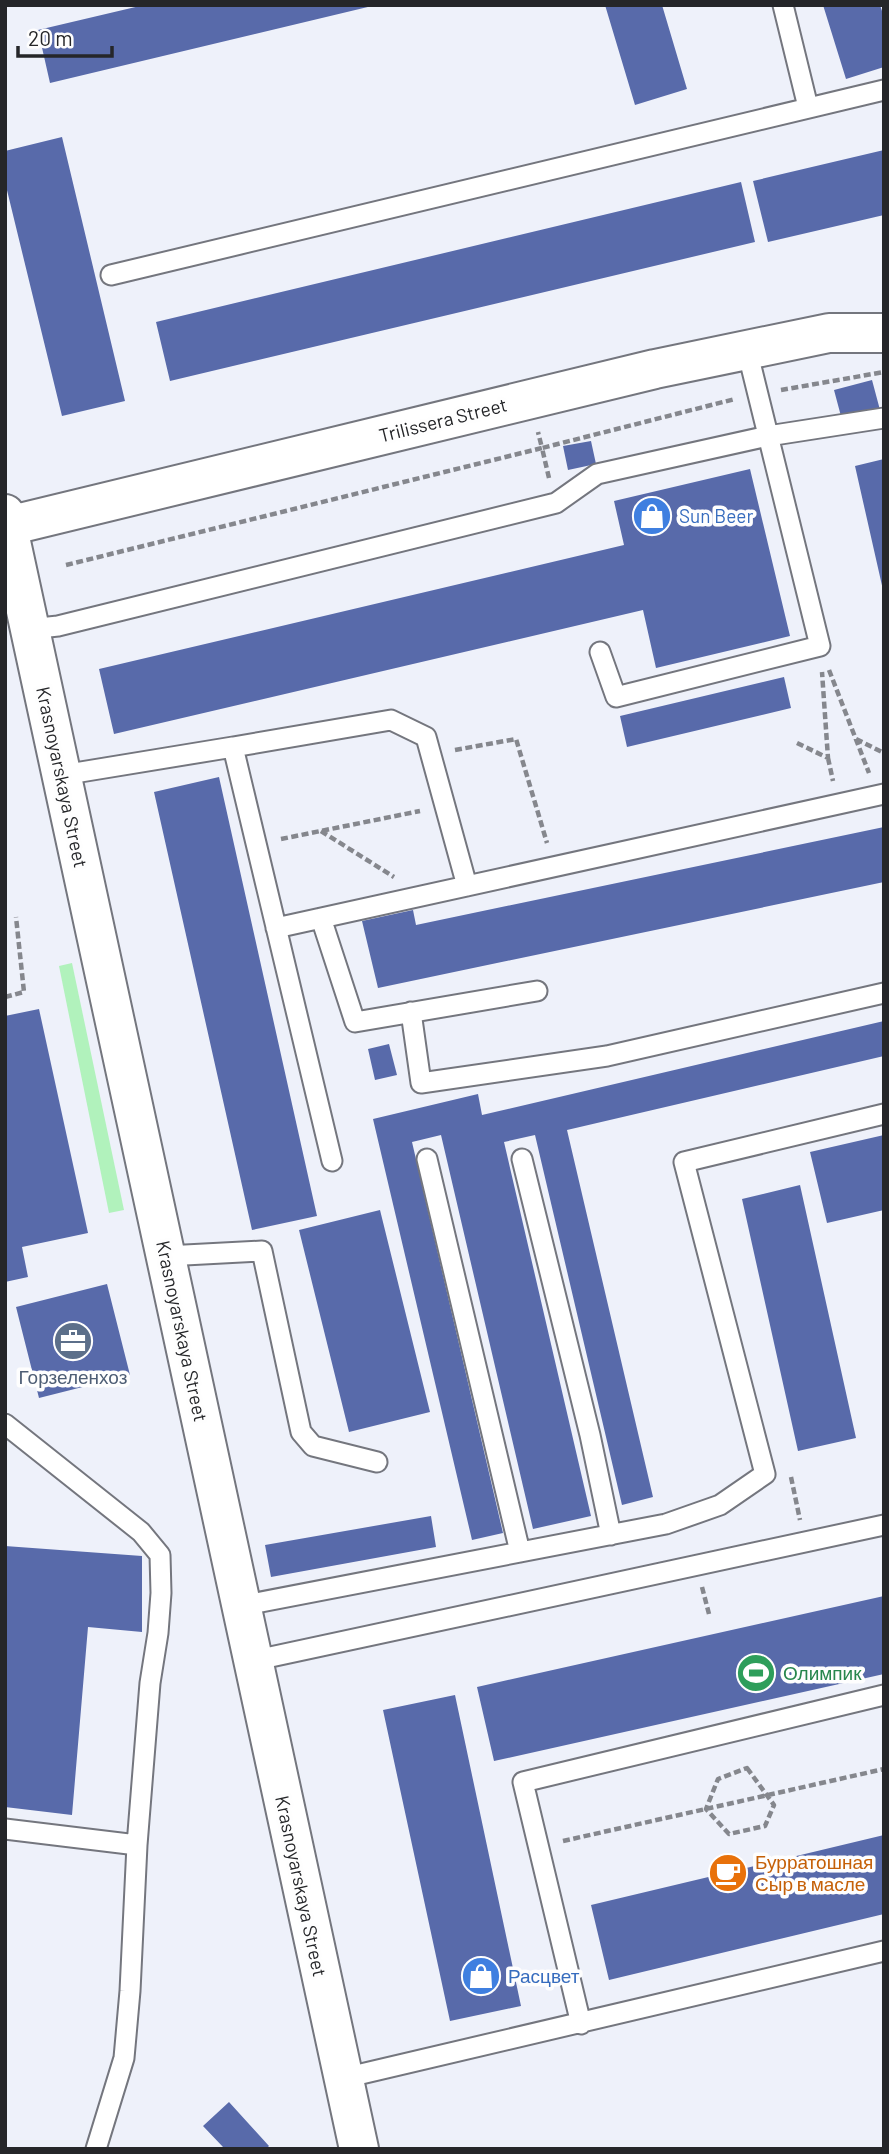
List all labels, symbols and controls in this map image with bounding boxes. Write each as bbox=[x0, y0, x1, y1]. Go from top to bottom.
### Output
scale bar bbox=[18, 14, 112, 58]
text: 20 m bbox=[28, 25, 73, 50]
street label: Trilissera Street bbox=[376, 392, 509, 447]
shop icon: Sun Beer bbox=[631, 495, 673, 537]
place label: Sun Beer bbox=[679, 504, 753, 527]
street label: Krasnoyarskaya Street bbox=[32, 684, 93, 870]
street label: Krasnoyarskaya Street bbox=[152, 1238, 213, 1424]
office icon: Горзеленхоз bbox=[52, 1320, 94, 1362]
place label: Горзеленхоз bbox=[19, 1365, 127, 1388]
sports icon: Олимпик bbox=[735, 1652, 777, 1694]
place label: Олимпик bbox=[783, 1661, 862, 1684]
street label: Krasnoyarskaya Street bbox=[271, 1793, 332, 1979]
place label: Бурратошная Сыр в масле bbox=[755, 1850, 873, 1895]
cafe icon: Бурратошная Сыр в масле bbox=[707, 1852, 749, 1894]
shop icon: Расцвет bbox=[460, 1955, 502, 1997]
place label: Расцвет bbox=[508, 1964, 580, 1987]

